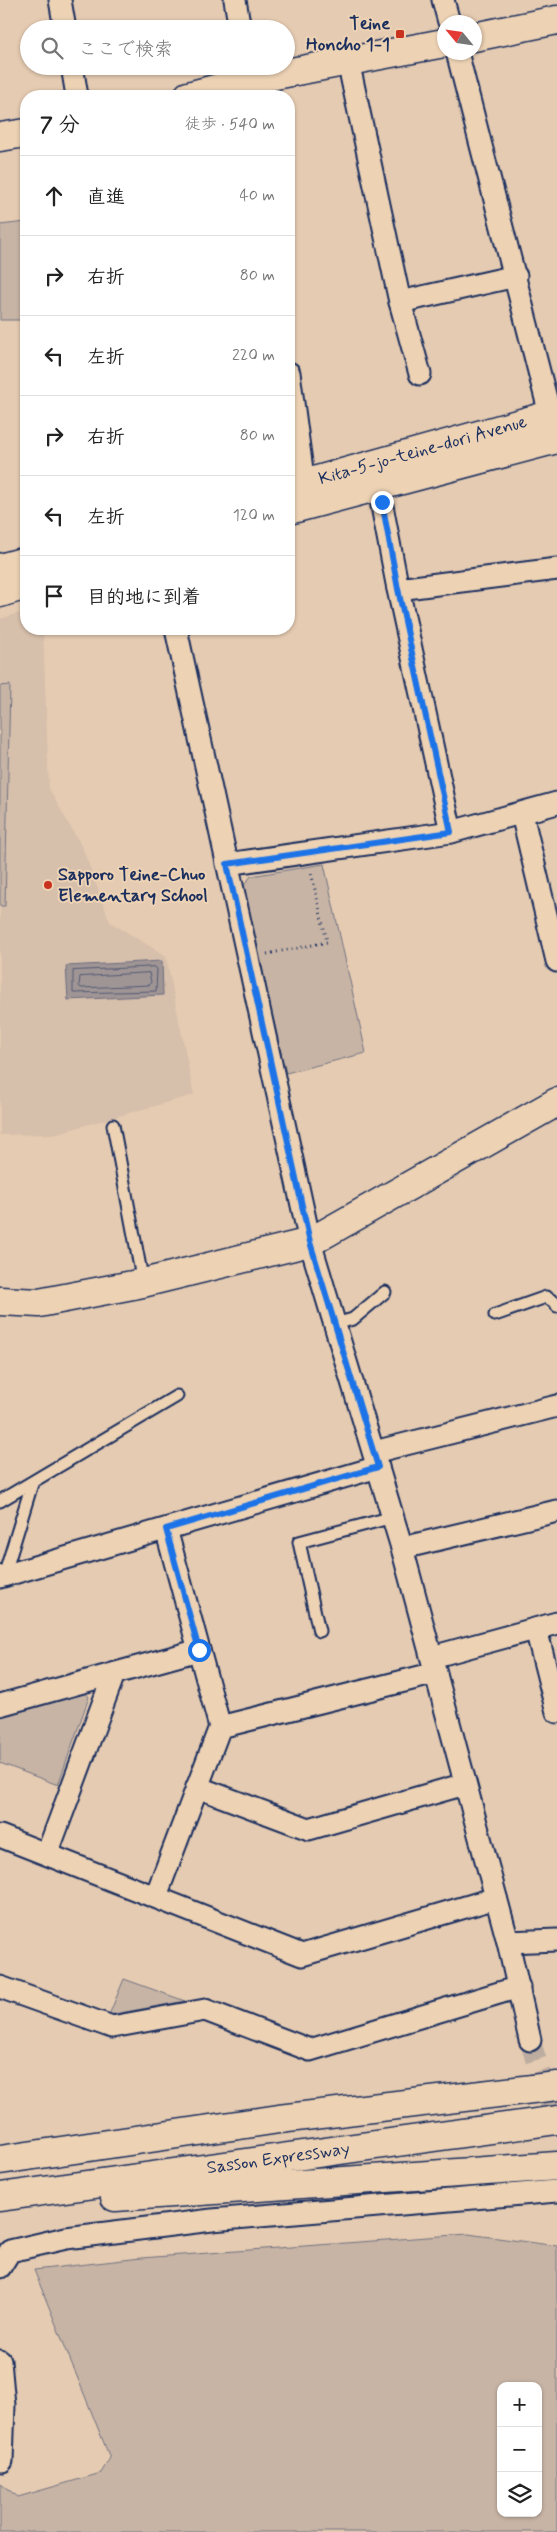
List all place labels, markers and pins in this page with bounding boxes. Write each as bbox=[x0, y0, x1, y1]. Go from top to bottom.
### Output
place label: Teine Honcho 1-1 bbox=[306, 12, 390, 57]
marker: Teine Honcho 1-1 bbox=[394, 28, 406, 40]
place label: Sapporo Teine-Chuo Elementary School bbox=[58, 863, 208, 908]
marker: Sapporo Teine-Chuo Elementary School bbox=[42, 879, 54, 891]

